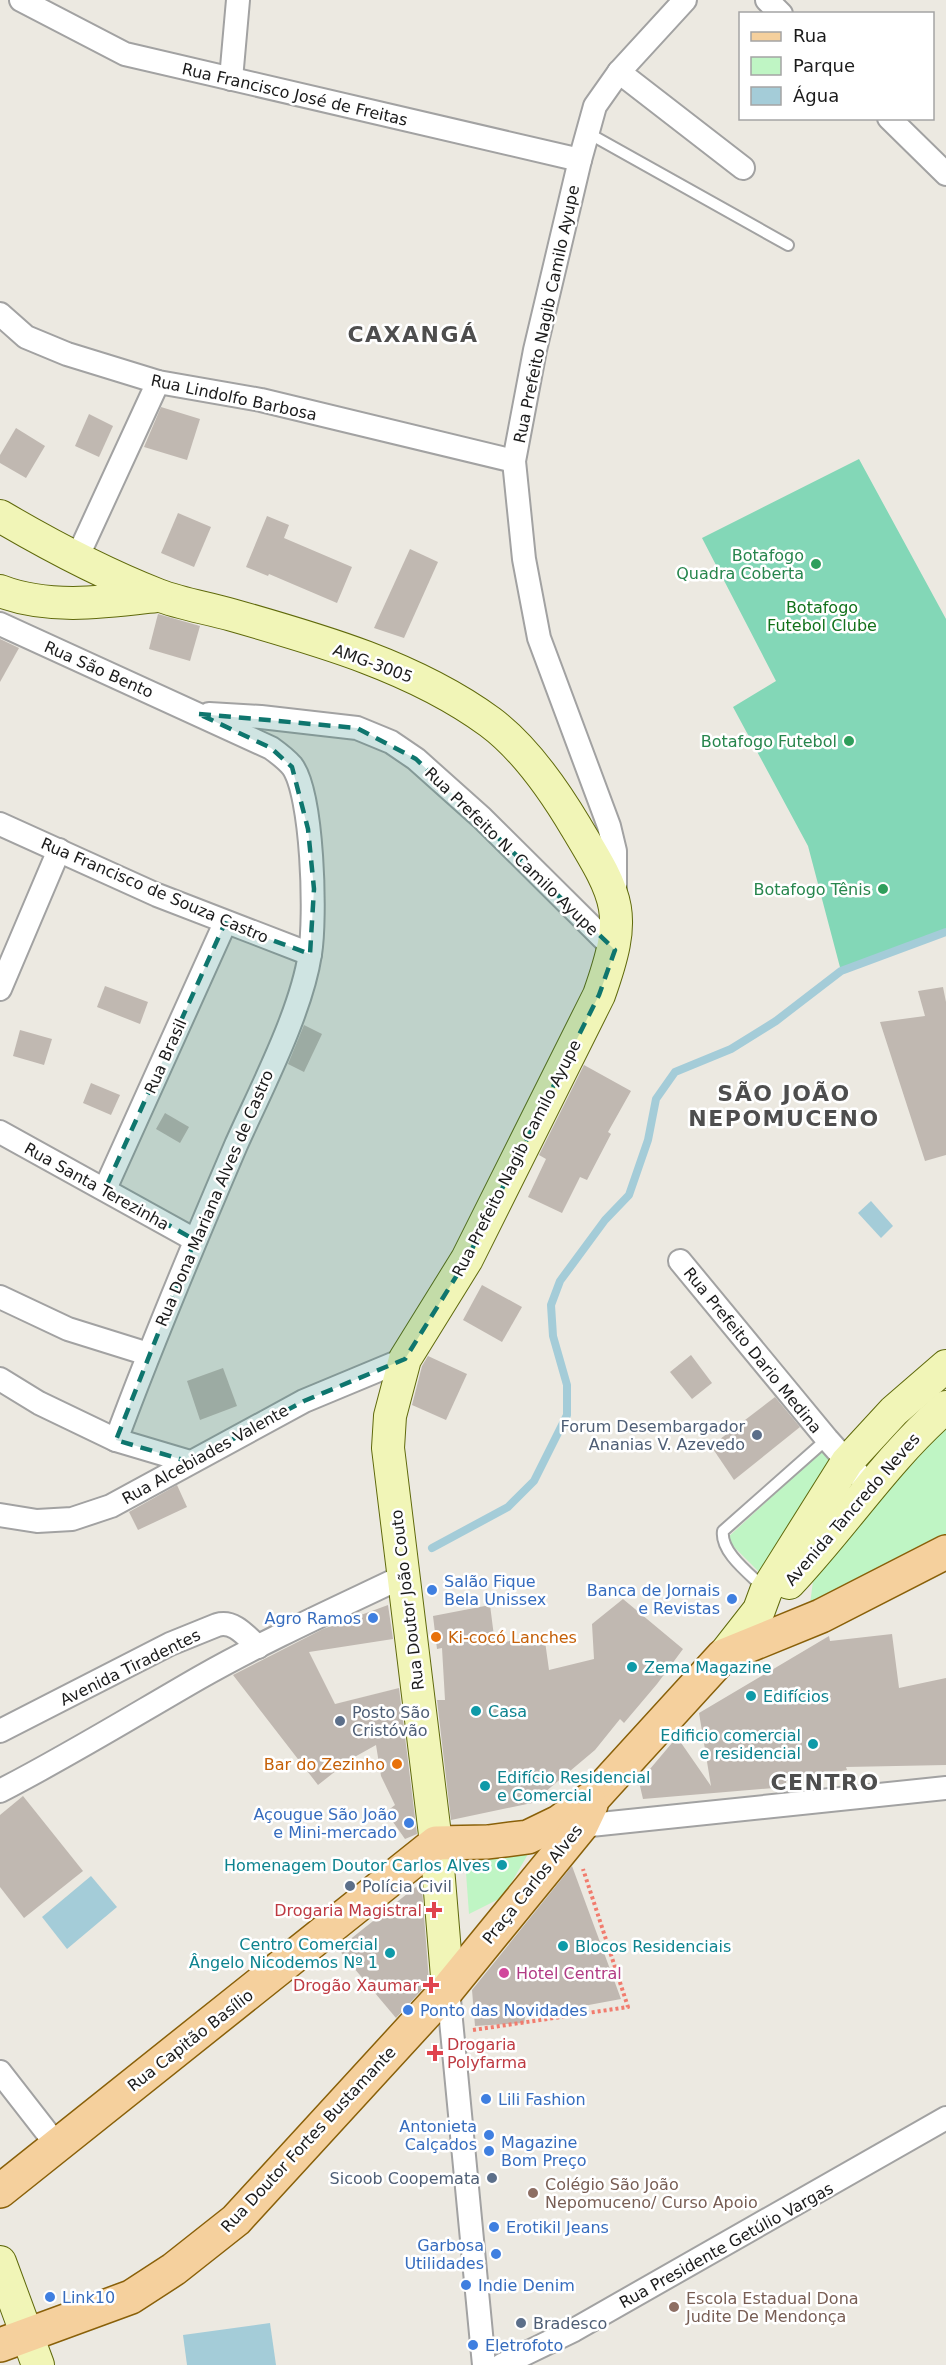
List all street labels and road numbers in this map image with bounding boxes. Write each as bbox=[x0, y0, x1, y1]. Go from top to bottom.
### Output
street label: Rua Francisco José de Freitas bbox=[180, 59, 410, 130]
street label: Rua Prefeito Nagib Camilo Ayupe bbox=[510, 183, 583, 445]
street label: Rua Lindolfo Barbosa bbox=[149, 371, 319, 424]
street label: Rua São Bento bbox=[41, 637, 156, 702]
street label: AMG-3005 bbox=[330, 640, 415, 687]
street label: Rua Prefeito N. Camilo Ayupe bbox=[421, 763, 602, 939]
street label: Rua Francisco de Souza Castro bbox=[38, 834, 271, 947]
street label: Rua Brasil bbox=[141, 1016, 190, 1097]
street label: Rua Prefeito Nagib Camilo Ayupe bbox=[448, 1037, 585, 1280]
street label: Rua Dona Mariana Alves de Castro bbox=[152, 1067, 277, 1329]
street label: Rua Santa Terezinha bbox=[21, 1139, 172, 1234]
street label: Rua Prefeito Dario Medina bbox=[680, 1263, 825, 1437]
street label: Rua Alcebiades Valente bbox=[119, 1401, 292, 1508]
street label: Avenida Tancredo Neves bbox=[781, 1429, 924, 1589]
street label: Rua Doutor João Couto bbox=[387, 1509, 428, 1691]
street label: Avenida Tiradentes bbox=[57, 1625, 203, 1710]
street label: Praça Carlos Alves bbox=[479, 1821, 586, 1948]
street label: Rua Capitão Basílio bbox=[124, 1985, 257, 2095]
street label: Rua Doutor Fortes Bustamante bbox=[217, 2042, 400, 2236]
street label: Rua Presidente Getúlio Vargas bbox=[616, 2179, 836, 2312]

